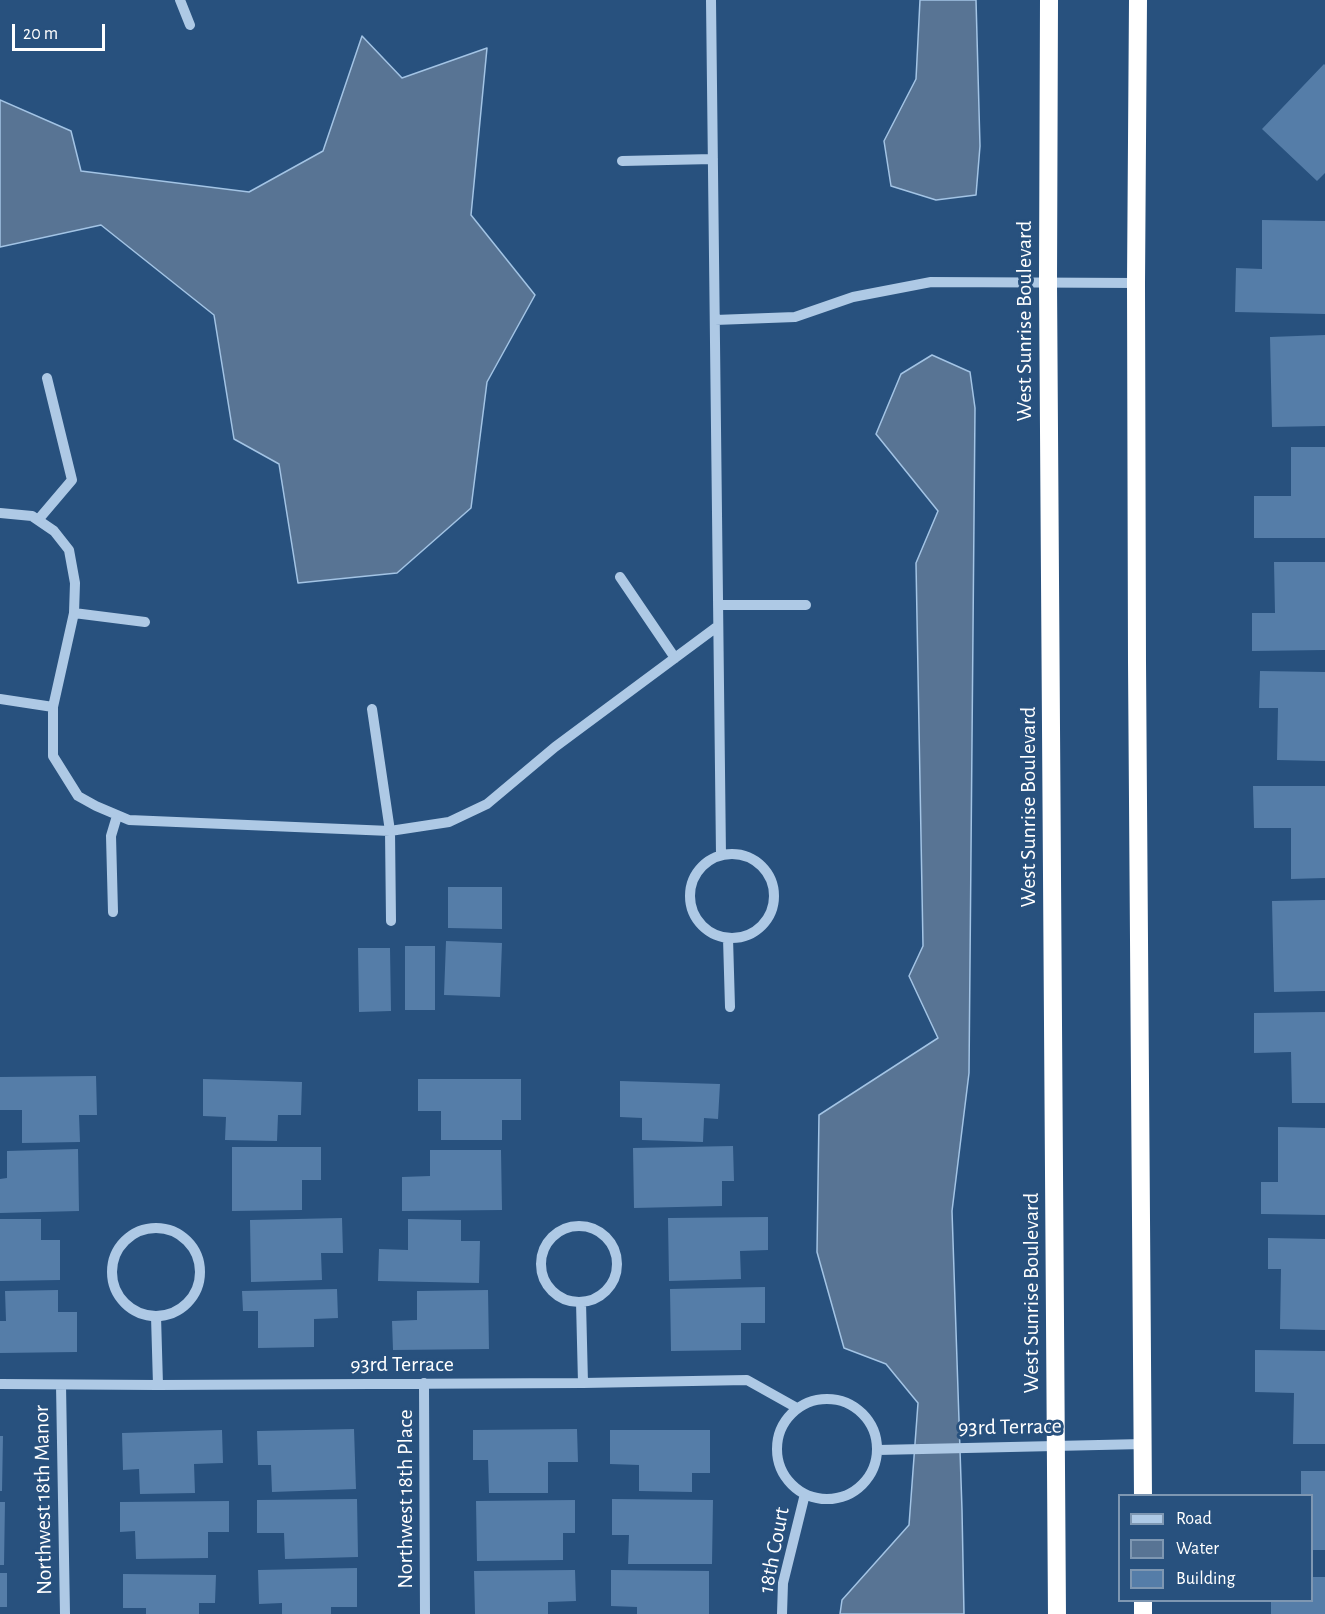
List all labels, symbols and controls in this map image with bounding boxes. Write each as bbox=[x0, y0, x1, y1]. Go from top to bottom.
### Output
scale bar bbox=[15, 12, 108, 50]
text: 20 m bbox=[23, 25, 58, 43]
street label: West Sunrise Boulevard bbox=[1011, 220, 1037, 422]
street label: West Sunrise Boulevard bbox=[1015, 706, 1041, 908]
street label: West Sunrise Boulevard bbox=[1018, 1192, 1044, 1394]
street label: 93rd Terrace bbox=[350, 1351, 454, 1377]
street label: Northwest 18th Manor bbox=[28, 1405, 58, 1595]
street label: Northwest 18th Place bbox=[392, 1409, 418, 1589]
street label: 93rd Terrace bbox=[958, 1413, 1062, 1441]
legend bbox=[1118, 1494, 1313, 1602]
street label: 18th Court bbox=[753, 1505, 795, 1595]
text: Road bbox=[1176, 1510, 1212, 1528]
text: Water bbox=[1176, 1540, 1219, 1558]
text: Building bbox=[1176, 1570, 1235, 1588]

